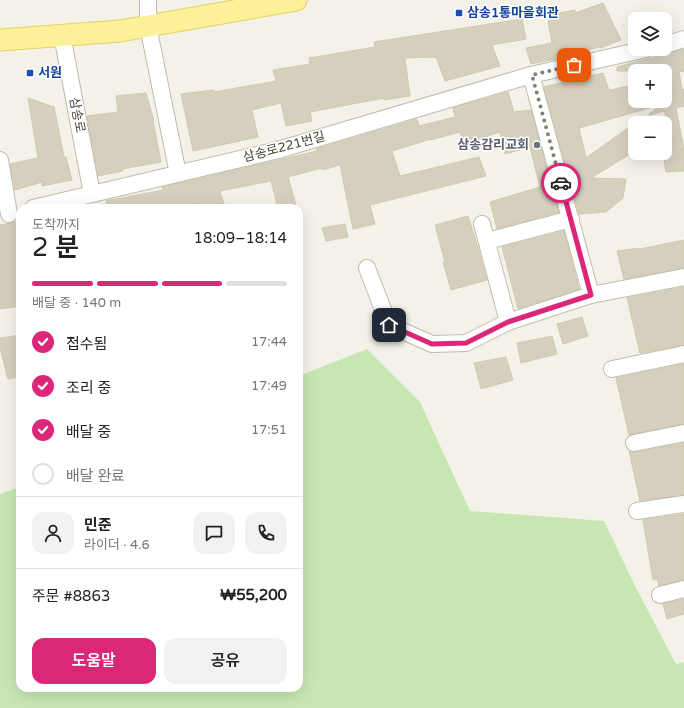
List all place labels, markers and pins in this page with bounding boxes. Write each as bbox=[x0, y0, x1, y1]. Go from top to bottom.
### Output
place label: 삼송1통마을회관 bbox=[467, 5, 559, 21]
marker: 삼송1통마을회관 bbox=[454, 8, 464, 18]
pin bbox=[557, 48, 591, 82]
place label: 서원 bbox=[38, 65, 62, 81]
marker: 서원 bbox=[25, 68, 35, 78]
place label: 삼송감리교회 bbox=[457, 137, 529, 153]
marker: 삼송감리교회 bbox=[532, 140, 542, 150]
pin bbox=[372, 308, 406, 342]

